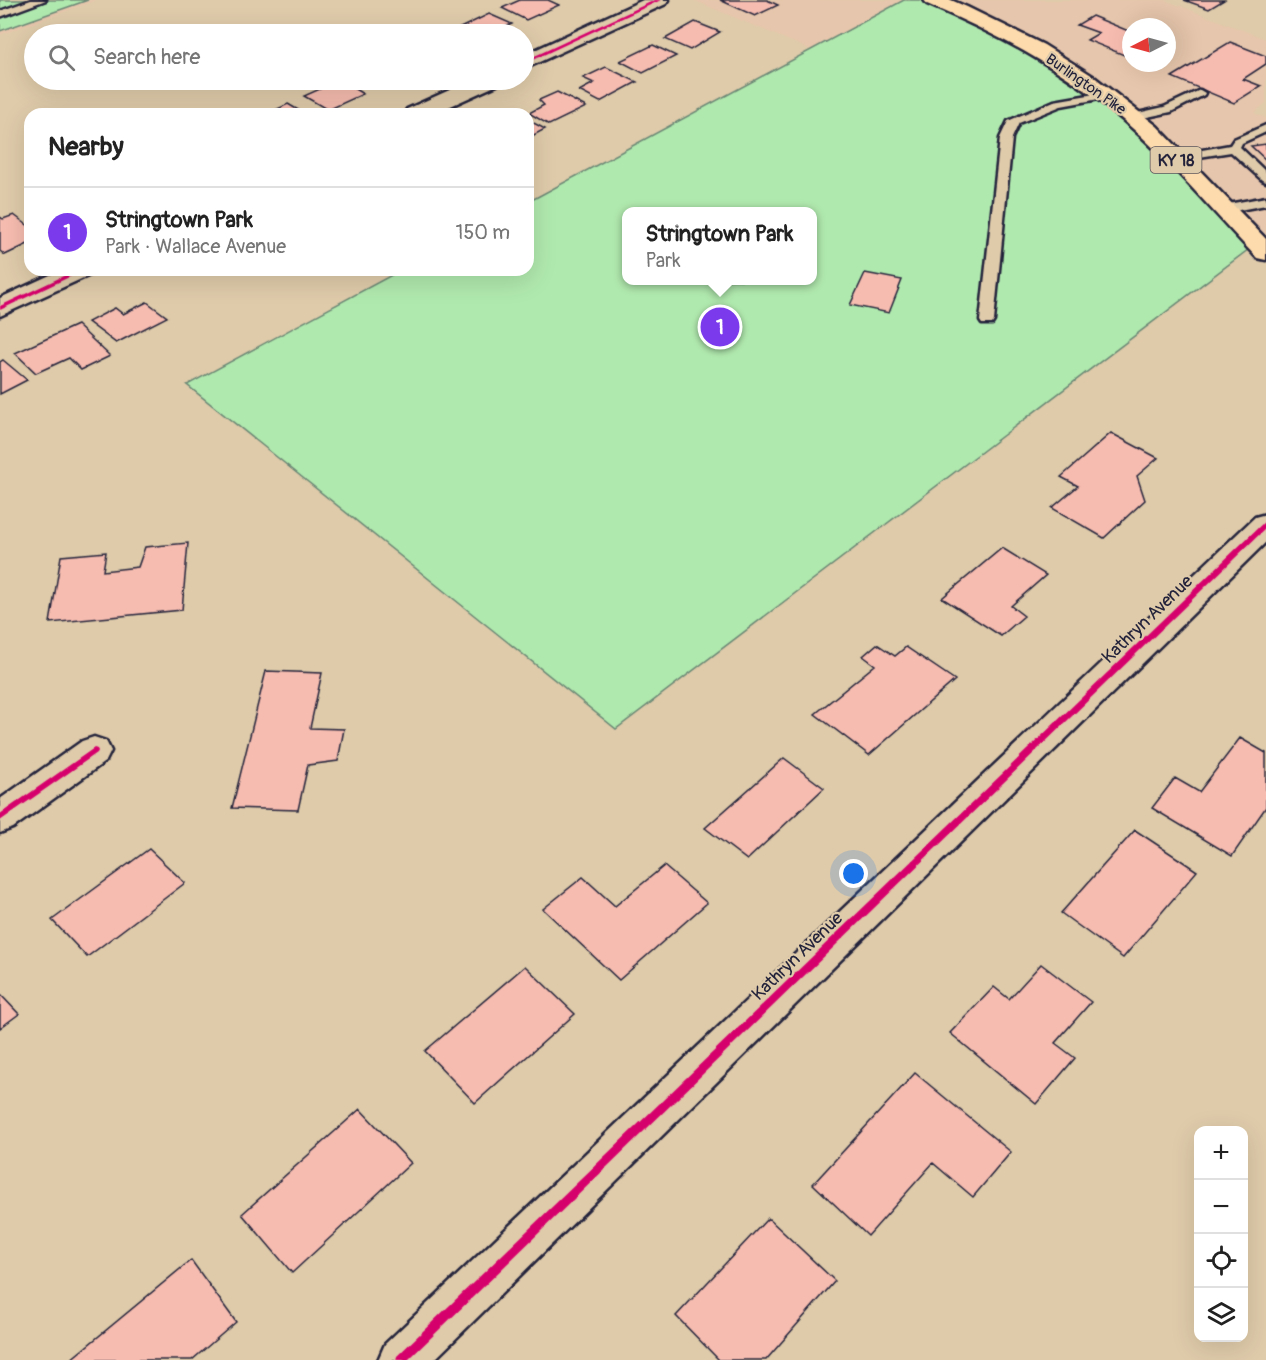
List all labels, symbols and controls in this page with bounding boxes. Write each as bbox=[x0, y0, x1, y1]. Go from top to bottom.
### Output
north arrow bbox=[1122, 18, 1176, 72]
search box bbox=[24, 24, 534, 90]
icon: search bbox=[45, 41, 78, 74]
text: Search here bbox=[93, 43, 200, 71]
street label: Burlington Pike bbox=[1042, 50, 1130, 119]
text: Nearby bbox=[48, 131, 124, 163]
road number: KY 18 bbox=[1150, 147, 1202, 173]
text: Stringtown Park bbox=[105, 206, 253, 234]
popup bbox=[622, 207, 817, 285]
text: 1 bbox=[64, 220, 71, 245]
text: 150 m bbox=[456, 220, 510, 245]
text: Stringtown Park bbox=[646, 220, 793, 248]
text: Park · Wallace Avenue bbox=[105, 234, 286, 259]
text: Park bbox=[646, 248, 681, 273]
pin: 1 bbox=[700, 304, 740, 350]
street label: Kathryn Avenue bbox=[1097, 570, 1198, 669]
your location bbox=[839, 859, 868, 888]
street label: Kathryn Avenue bbox=[747, 907, 848, 1006]
map controls bbox=[1194, 1126, 1248, 1342]
button: + bbox=[1194, 1126, 1248, 1180]
button: − bbox=[1194, 1180, 1248, 1234]
button: locate bbox=[1194, 1234, 1248, 1288]
button: layers bbox=[1194, 1288, 1248, 1342]

